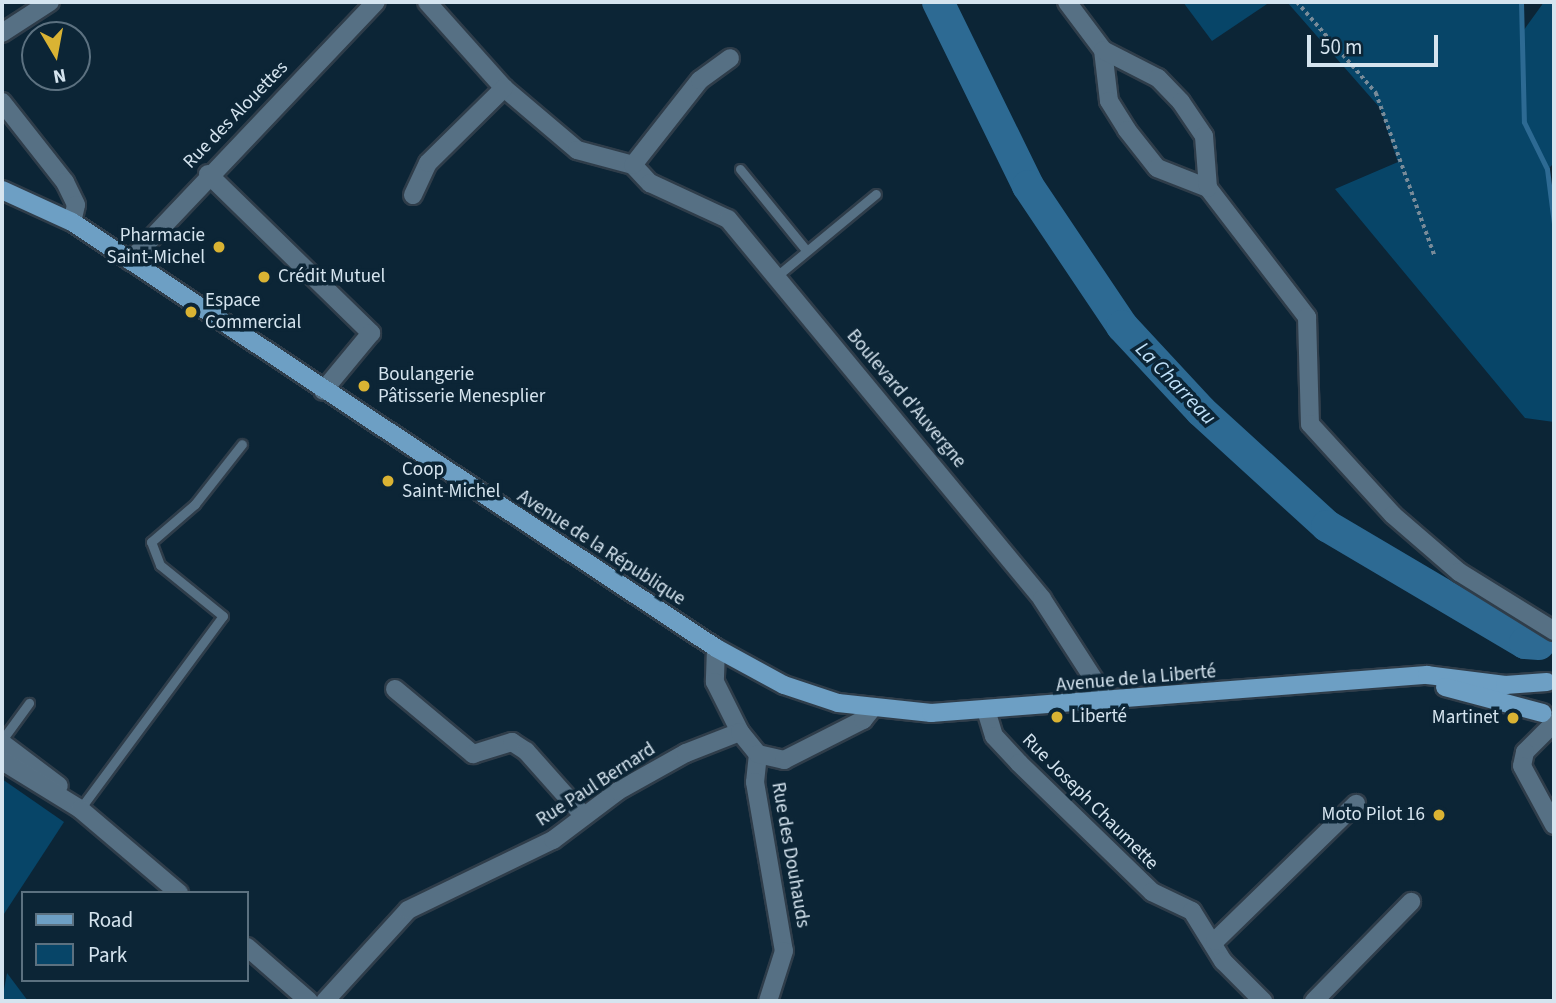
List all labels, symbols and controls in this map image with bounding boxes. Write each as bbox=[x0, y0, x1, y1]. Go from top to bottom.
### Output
north arrow bbox=[21, 21, 91, 91]
scale bar bbox=[1311, 21, 1442, 65]
text: 50 m bbox=[1320, 32, 1362, 62]
street label: Rue des Alouettes bbox=[179, 56, 293, 174]
text: N bbox=[51, 61, 68, 90]
place label: Pharmacie Saint-Michel bbox=[107, 225, 205, 269]
marker: Pharmacie Saint-Michel bbox=[211, 239, 227, 255]
place label: Crédit Mutuel bbox=[278, 266, 385, 288]
marker: Crédit Mutuel bbox=[256, 269, 272, 285]
place label: Espace Commercial bbox=[205, 290, 301, 334]
marker: Espace Commercial bbox=[183, 304, 199, 320]
street label: Boulevard d'Auvergne bbox=[841, 325, 971, 473]
water label: La Charreau bbox=[1130, 336, 1222, 430]
place label: Boulangerie Pâtisserie Menesplier bbox=[378, 364, 545, 408]
marker: Boulangerie Pâtisserie Menesplier bbox=[356, 378, 372, 394]
place label: Coop Saint-Michel bbox=[402, 459, 500, 503]
marker: Coop Saint-Michel bbox=[380, 473, 396, 489]
street label: Avenue de la République bbox=[513, 485, 689, 611]
street label: Avenue de la Liberté bbox=[1055, 661, 1217, 697]
place label: Liberté bbox=[1071, 706, 1127, 728]
place label: Martinet bbox=[1432, 707, 1499, 729]
marker: Liberté bbox=[1049, 709, 1065, 725]
marker: Martinet bbox=[1505, 710, 1521, 726]
street label: Rue Joseph Chaumette bbox=[1017, 729, 1163, 875]
street label: Rue Paul Bernard bbox=[532, 738, 660, 832]
street label: Rue des Douhauds bbox=[766, 781, 814, 929]
place label: Moto Pilot 16 bbox=[1322, 804, 1425, 826]
marker: Moto Pilot 16 bbox=[1431, 807, 1447, 823]
legend bbox=[21, 891, 248, 982]
text: Road bbox=[88, 905, 133, 935]
text: Park bbox=[88, 940, 127, 970]

